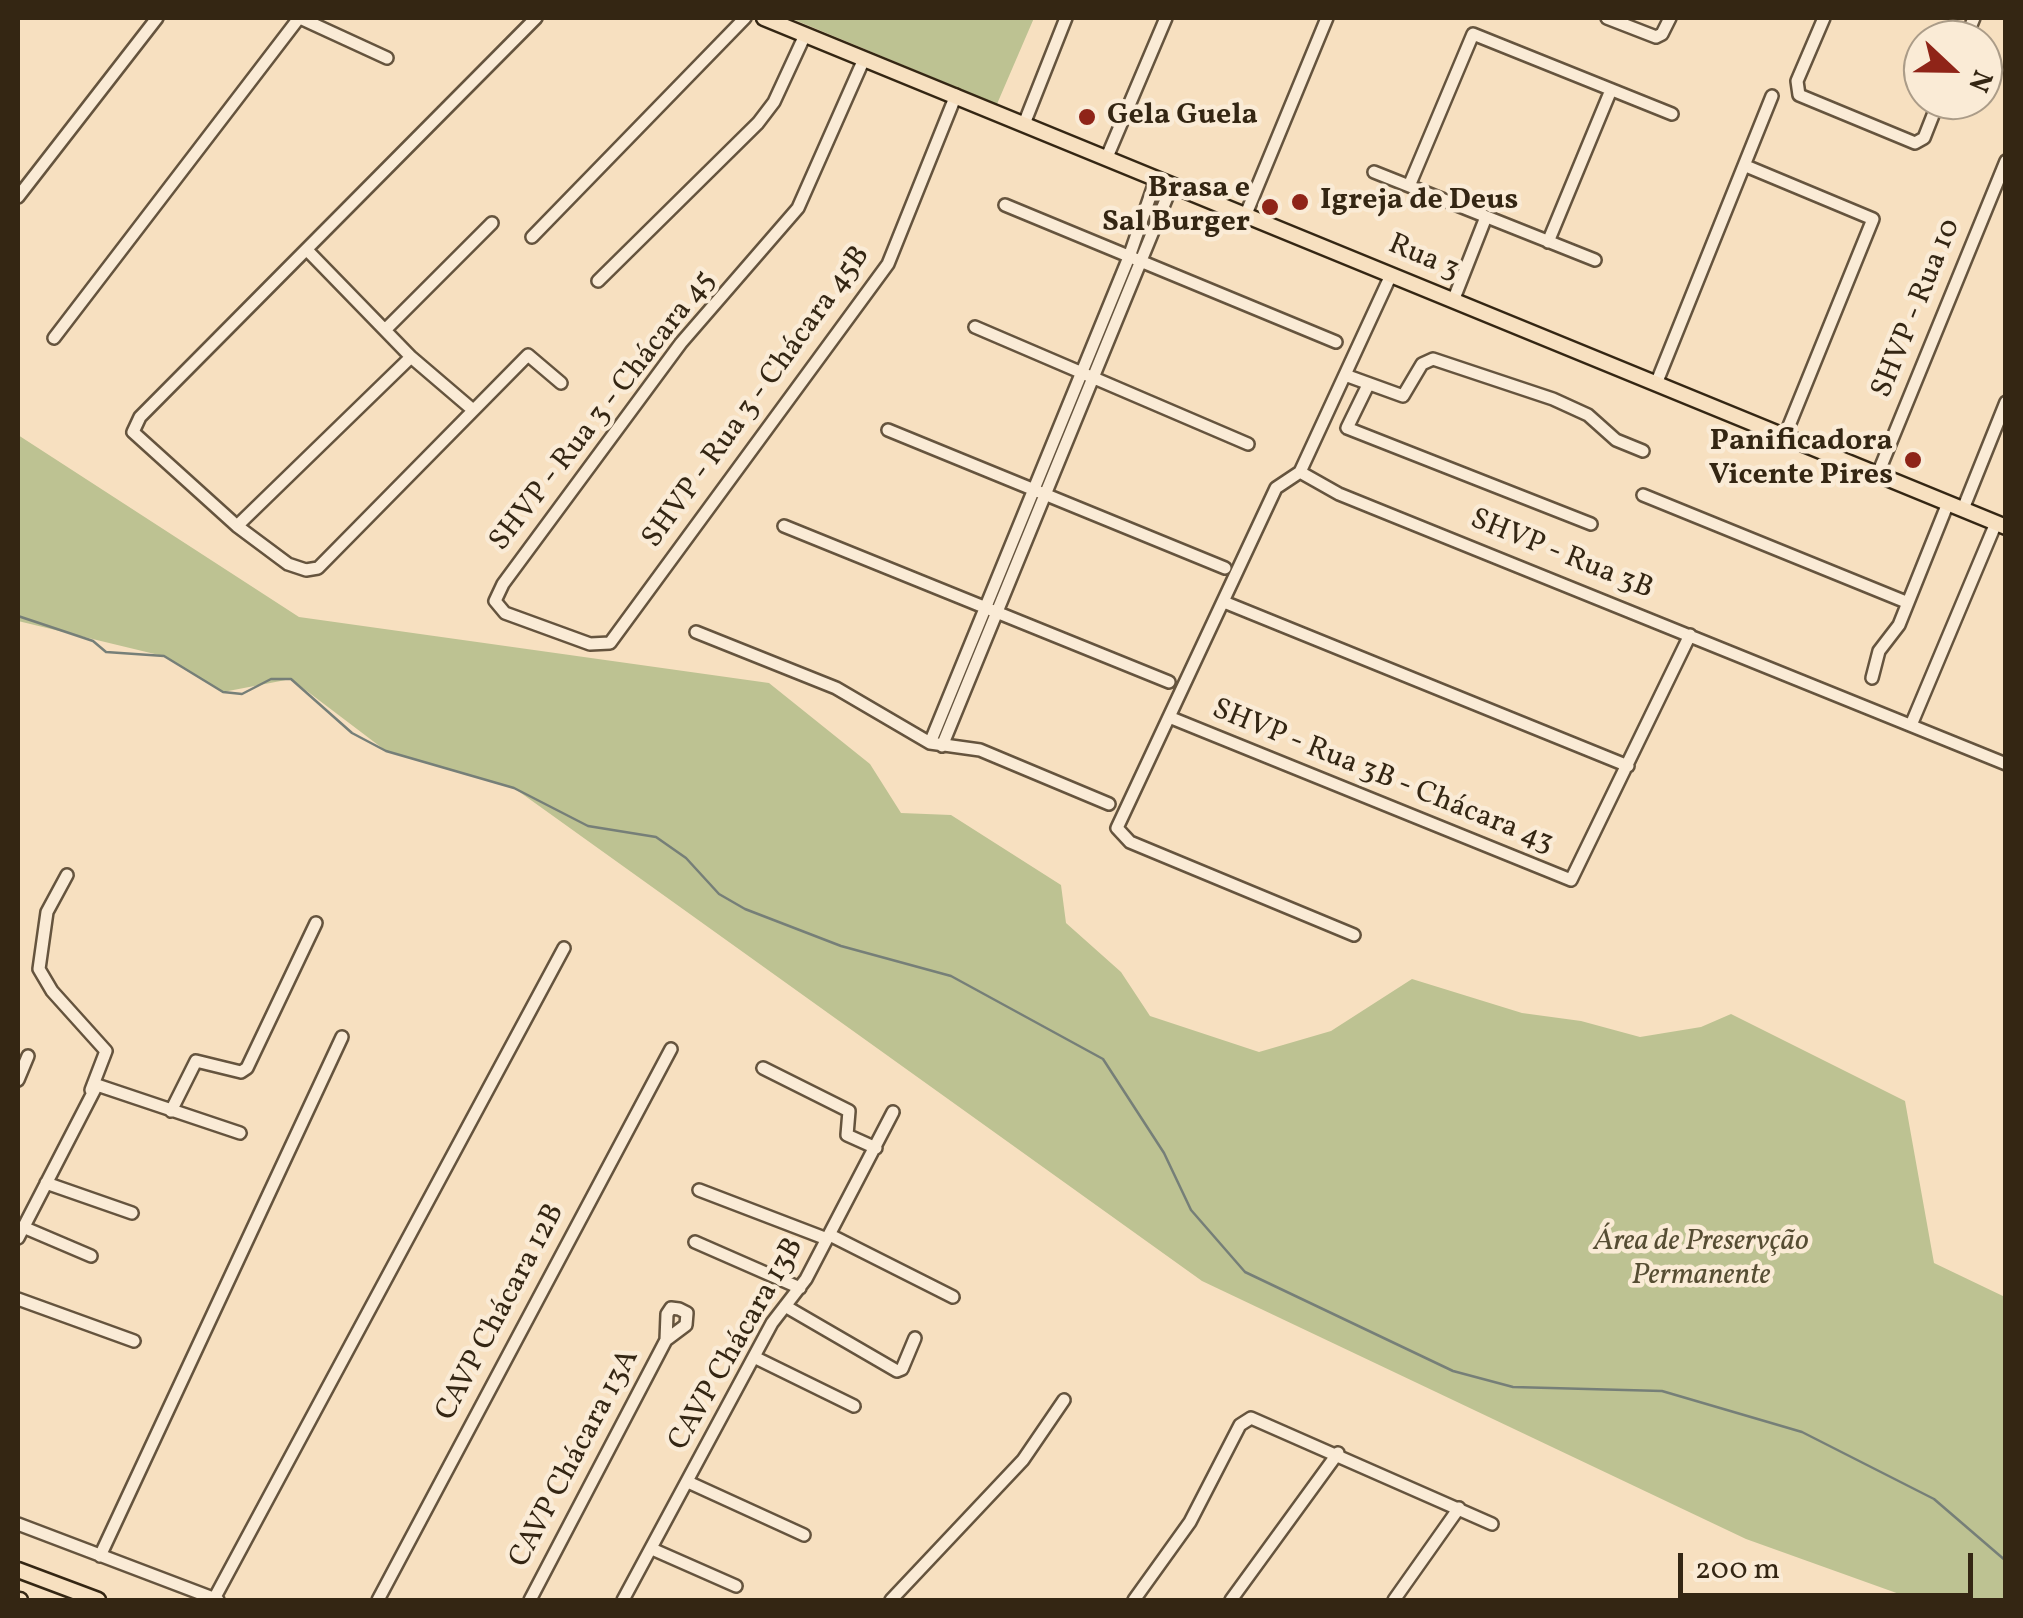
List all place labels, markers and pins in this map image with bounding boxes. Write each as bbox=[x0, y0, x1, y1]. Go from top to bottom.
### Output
place label: Gela Guela bbox=[1107, 99, 1258, 135]
marker: Gela Guela bbox=[1076, 106, 1098, 128]
place label: Brasa e Sal Burger bbox=[1102, 172, 1250, 242]
place label: Igreja de Deus bbox=[1320, 184, 1518, 220]
marker: Igreja de Deus bbox=[1289, 191, 1311, 213]
marker: Brasa e Sal Burger bbox=[1259, 196, 1281, 218]
place label: Panificadora Vicente Pires bbox=[1709, 425, 1893, 496]
marker: Panificadora Vicente Pires bbox=[1902, 449, 1924, 471]

